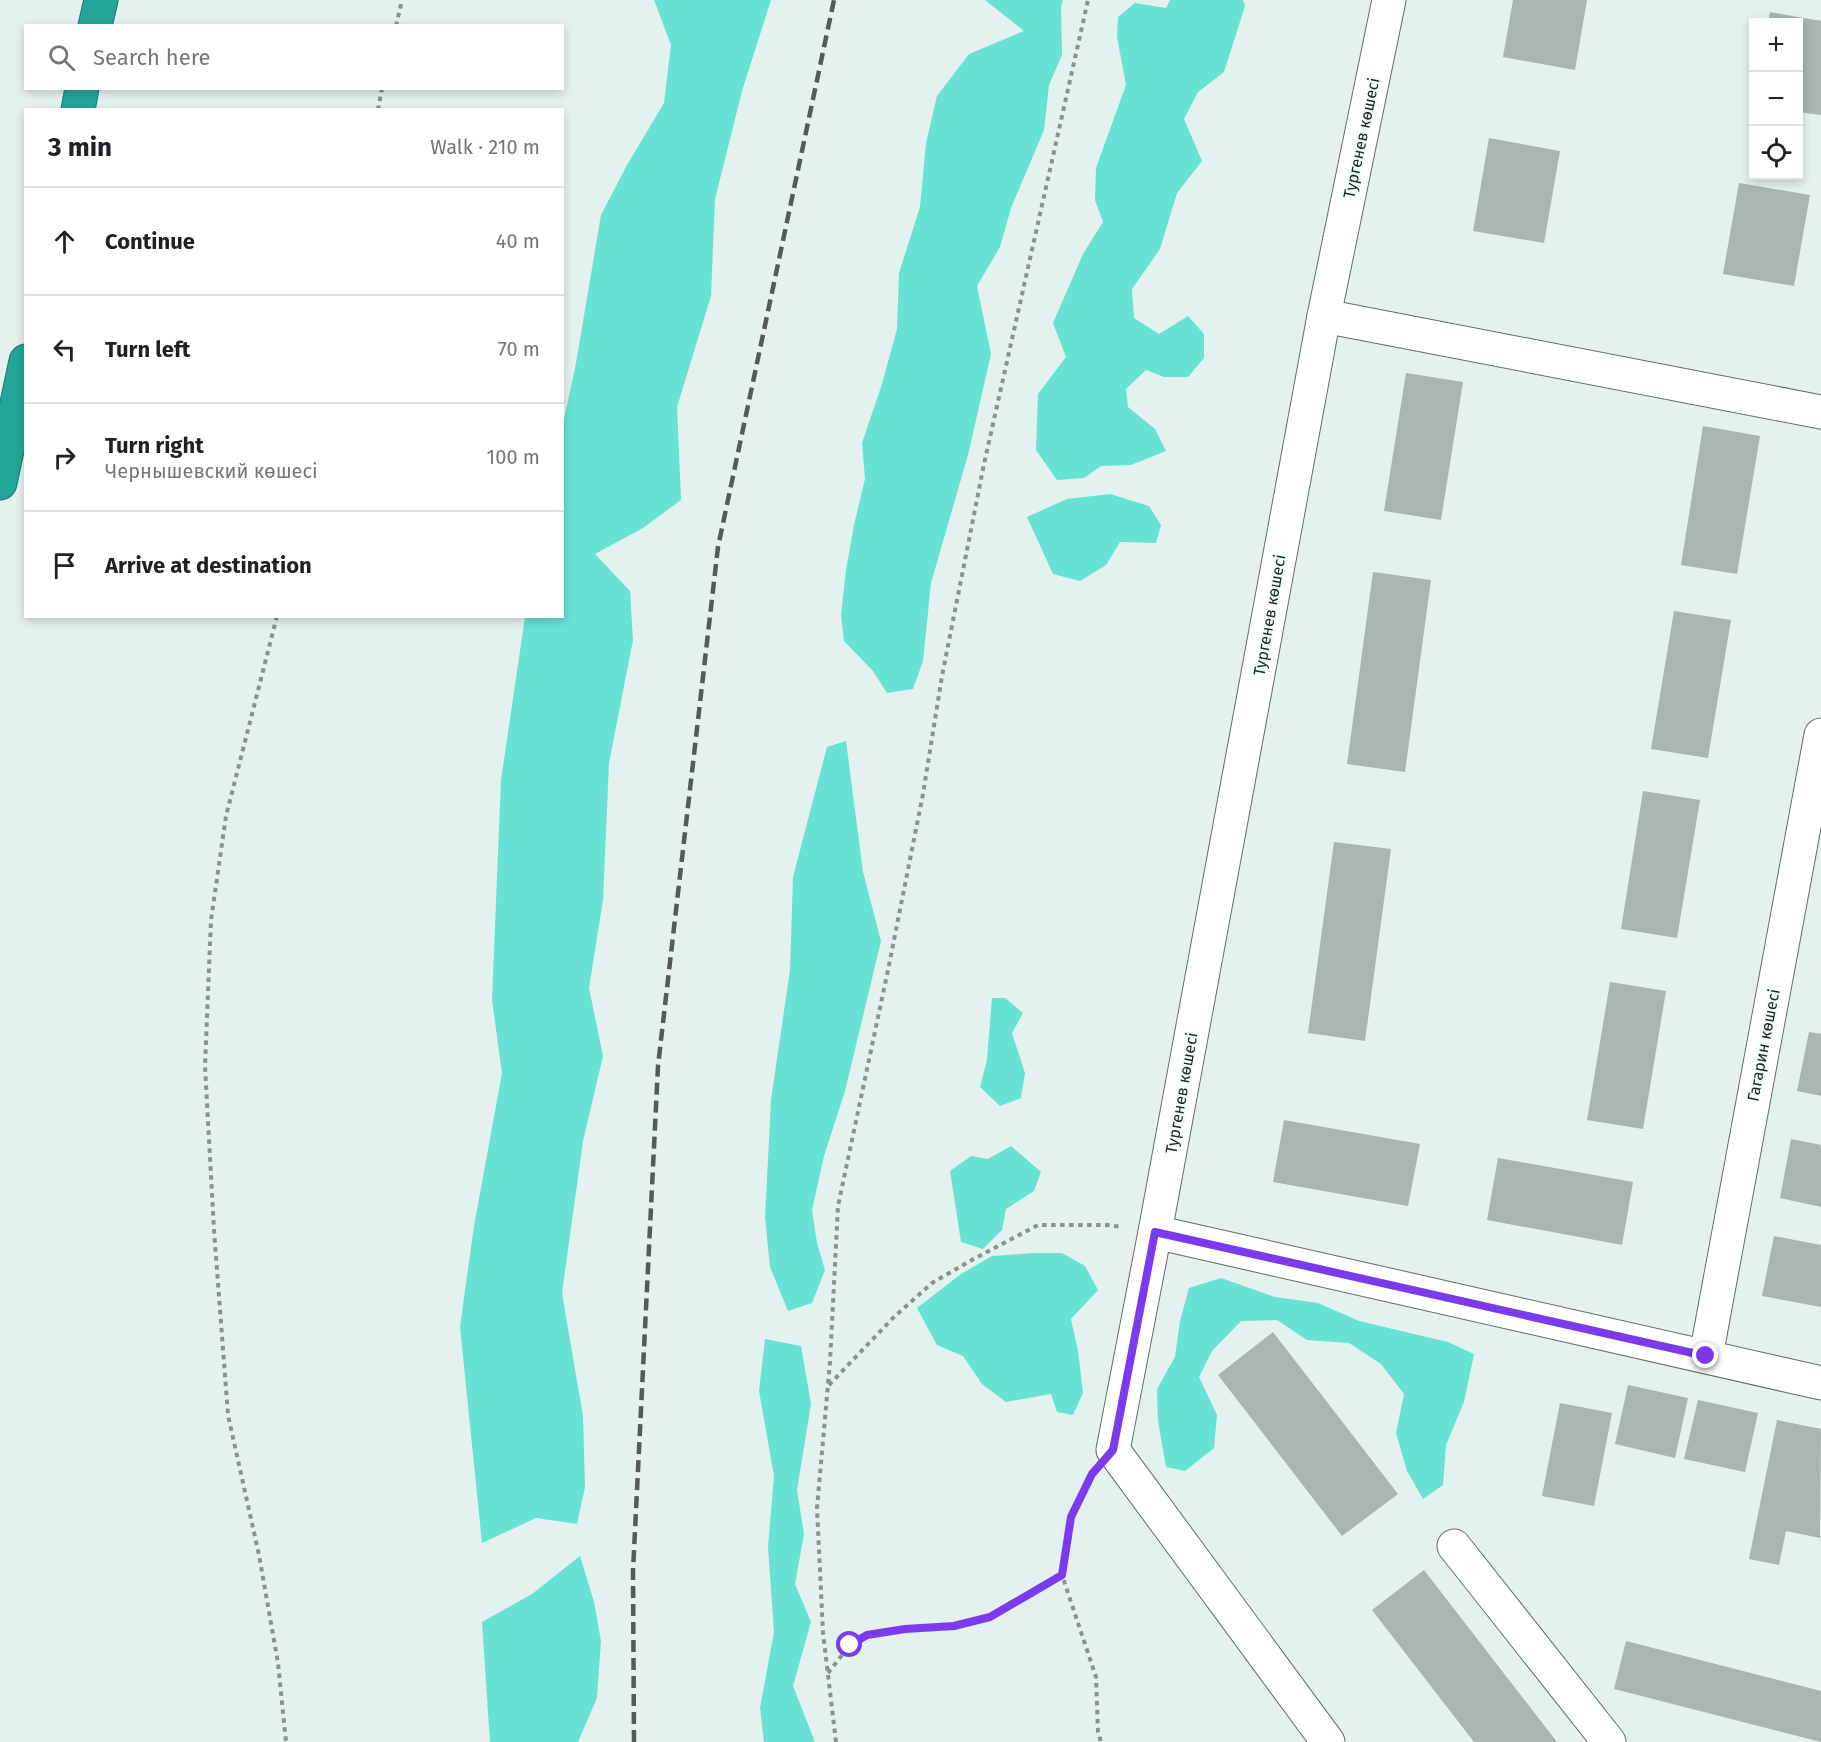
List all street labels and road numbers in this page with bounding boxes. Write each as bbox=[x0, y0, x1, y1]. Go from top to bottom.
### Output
street label: Тургенев көшесі bbox=[1339, 76, 1384, 200]
street label: Тургенев көшесі bbox=[1249, 553, 1290, 677]
street label: Гагарин көшесі bbox=[1743, 987, 1784, 1103]
street label: Тургенев көшесі bbox=[1161, 1031, 1202, 1155]

